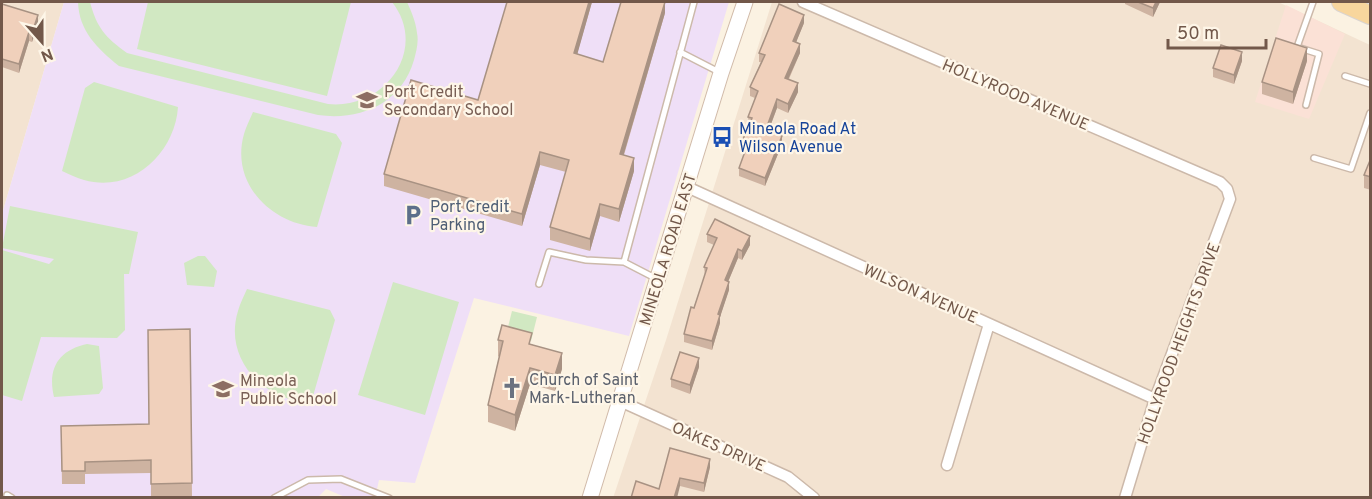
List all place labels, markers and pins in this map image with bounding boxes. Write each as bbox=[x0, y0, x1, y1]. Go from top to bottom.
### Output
place label: Port Credit Secondary School bbox=[384, 83, 513, 121]
school or university icon: Port Credit Secondary School bbox=[355, 88, 379, 112]
place label: Mineola Road At Wilson Avenue bbox=[739, 120, 856, 158]
bus stop icon: Mineola Road At Wilson Avenue bbox=[710, 125, 734, 149]
place label: Port Credit Parking bbox=[430, 198, 509, 236]
parking icon: Port Credit Parking bbox=[401, 203, 425, 227]
place label: Church of Saint Mark-Lutheran bbox=[529, 371, 639, 409]
place label: Mineola Public School bbox=[240, 372, 337, 410]
church icon: Church of Saint Mark-Lutheran bbox=[500, 376, 524, 400]
school or university icon: Mineola Public School bbox=[211, 377, 235, 401]

